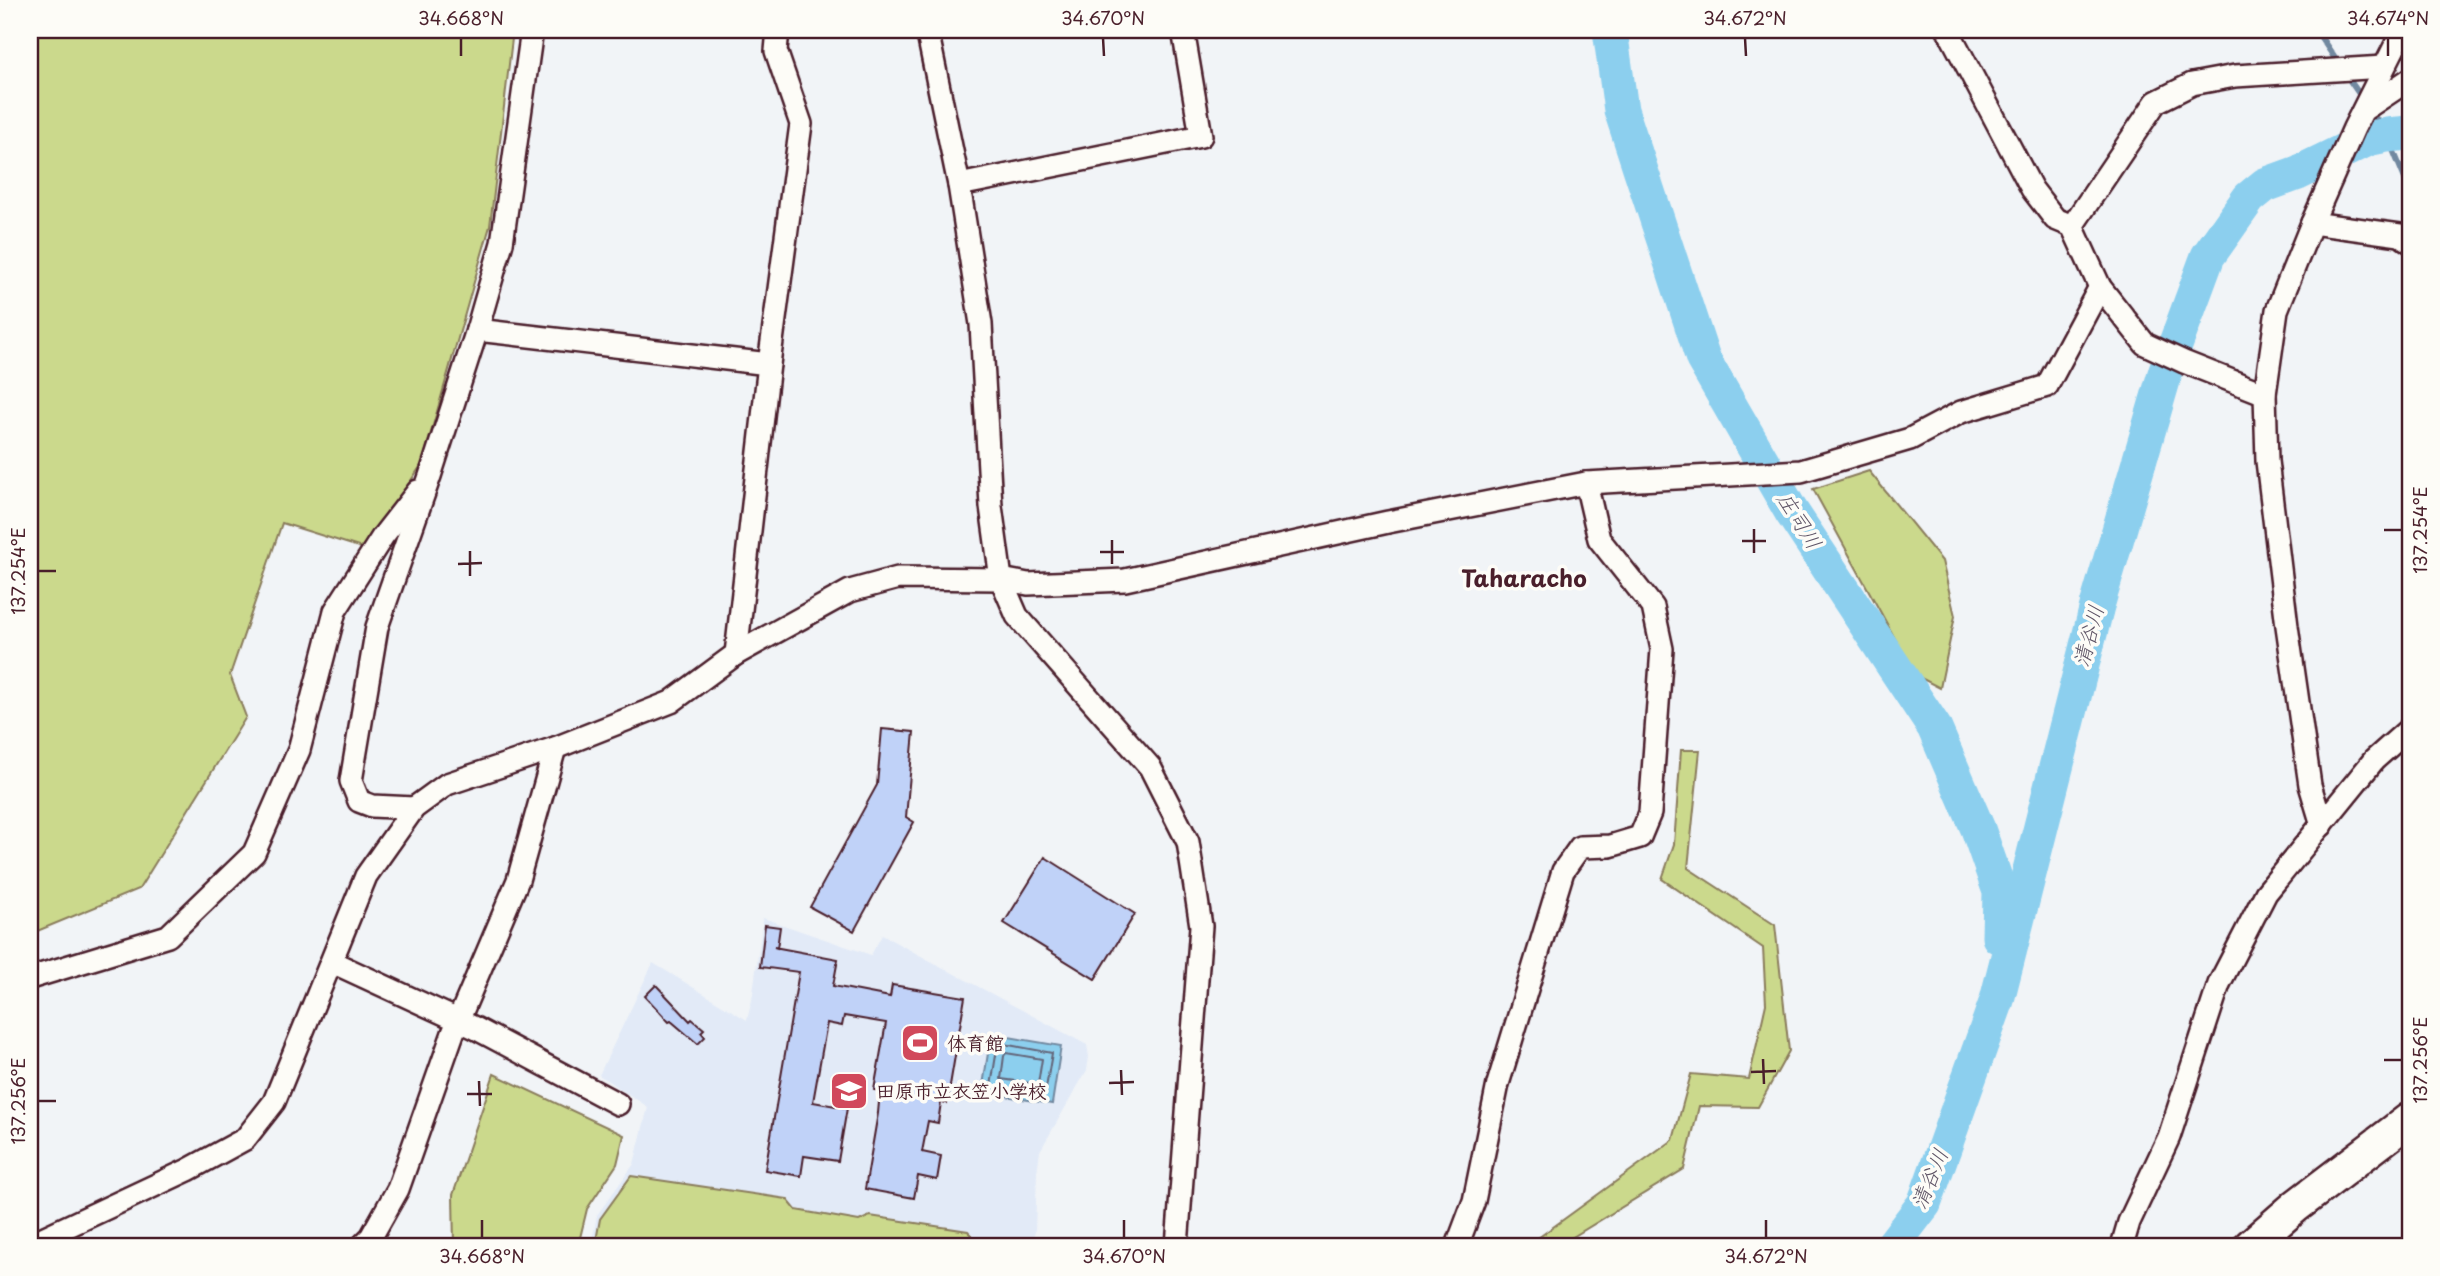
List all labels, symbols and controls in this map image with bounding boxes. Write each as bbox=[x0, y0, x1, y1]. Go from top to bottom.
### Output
text: 34.668°N bbox=[418, 4, 504, 31]
text: 34.670°N bbox=[1061, 4, 1145, 31]
text: 34.672°N bbox=[1703, 4, 1787, 31]
text: 34.674°N bbox=[2347, 4, 2429, 31]
water label: 庄司川 bbox=[1770, 485, 1831, 555]
text: 137.254°E bbox=[2406, 486, 2433, 574]
text: 137.254°E bbox=[4, 527, 31, 615]
district label: Taharacho bbox=[1461, 560, 1587, 595]
water label: 清谷川 bbox=[2063, 601, 2111, 670]
text: 137.256°E bbox=[2406, 1016, 2433, 1104]
sports icon: 体育館 bbox=[899, 1022, 941, 1064]
place label: 体育館 bbox=[947, 1028, 1004, 1056]
text: 137.256°E bbox=[4, 1057, 31, 1145]
school or university icon: 田原市立衣笠小学校 bbox=[828, 1070, 870, 1112]
place label: 田原市立衣笠小学校 bbox=[876, 1076, 1047, 1104]
water label: 清谷川 bbox=[1901, 1143, 1955, 1213]
text: 34.668°N bbox=[439, 1242, 525, 1269]
text: 34.670°N bbox=[1082, 1242, 1166, 1269]
text: 34.672°N bbox=[1724, 1242, 1808, 1269]

